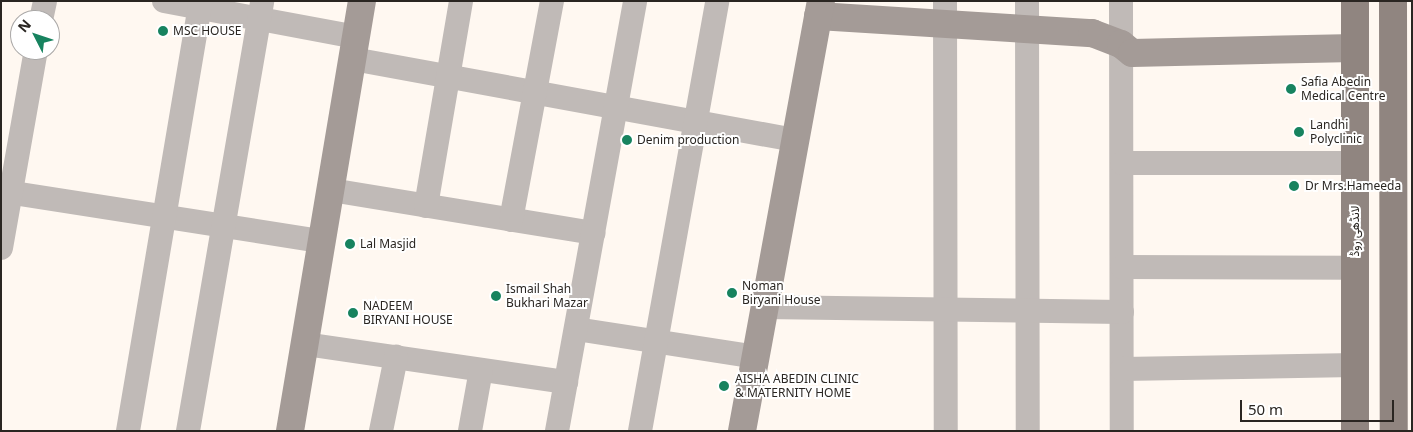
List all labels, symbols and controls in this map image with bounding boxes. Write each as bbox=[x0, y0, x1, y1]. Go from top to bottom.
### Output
north arrow bbox=[10, 10, 60, 60]
text: N bbox=[13, 15, 35, 36]
place label: MSC HOUSE bbox=[173, 24, 241, 38]
marker: MSC HOUSE bbox=[157, 25, 169, 37]
place label: Safia Abedin Medical Centre bbox=[1301, 75, 1385, 103]
marker: Safia Abedin Medical Centre bbox=[1285, 83, 1297, 95]
place label: Landhi Polyclinic bbox=[1310, 118, 1362, 146]
marker: Landhi Polyclinic bbox=[1292, 125, 1306, 139]
place label: Denim production bbox=[637, 133, 739, 147]
marker: Denim production bbox=[621, 134, 633, 146]
marker: Dr Mrs.Hameeda bbox=[1287, 179, 1301, 193]
place label: Dr Mrs.Hameeda bbox=[1305, 179, 1401, 193]
street label: لانڈھی روڈ bbox=[1348, 206, 1362, 256]
place label: Lal Masjid bbox=[360, 237, 416, 251]
marker: Lal Masjid bbox=[344, 238, 356, 250]
place label: Noman Biryani House bbox=[742, 279, 820, 307]
place label: Ismail Shah Bukhari Mazar bbox=[506, 282, 588, 310]
marker: Noman Biryani House bbox=[726, 287, 738, 299]
marker: Ismail Shah Bukhari Mazar bbox=[490, 290, 502, 302]
place label: NADEEM BIRYANI HOUSE bbox=[363, 299, 453, 327]
marker: NADEEM BIRYANI HOUSE bbox=[347, 307, 359, 319]
place label: AISHA ABEDIN CLINIC & MATERNITY HOME bbox=[735, 372, 859, 400]
marker: AISHA ABEDIN CLINIC & MATERNITY HOME bbox=[717, 379, 731, 393]
scale bar bbox=[1243, 390, 1397, 422]
text: 50 m bbox=[1248, 399, 1283, 419]

